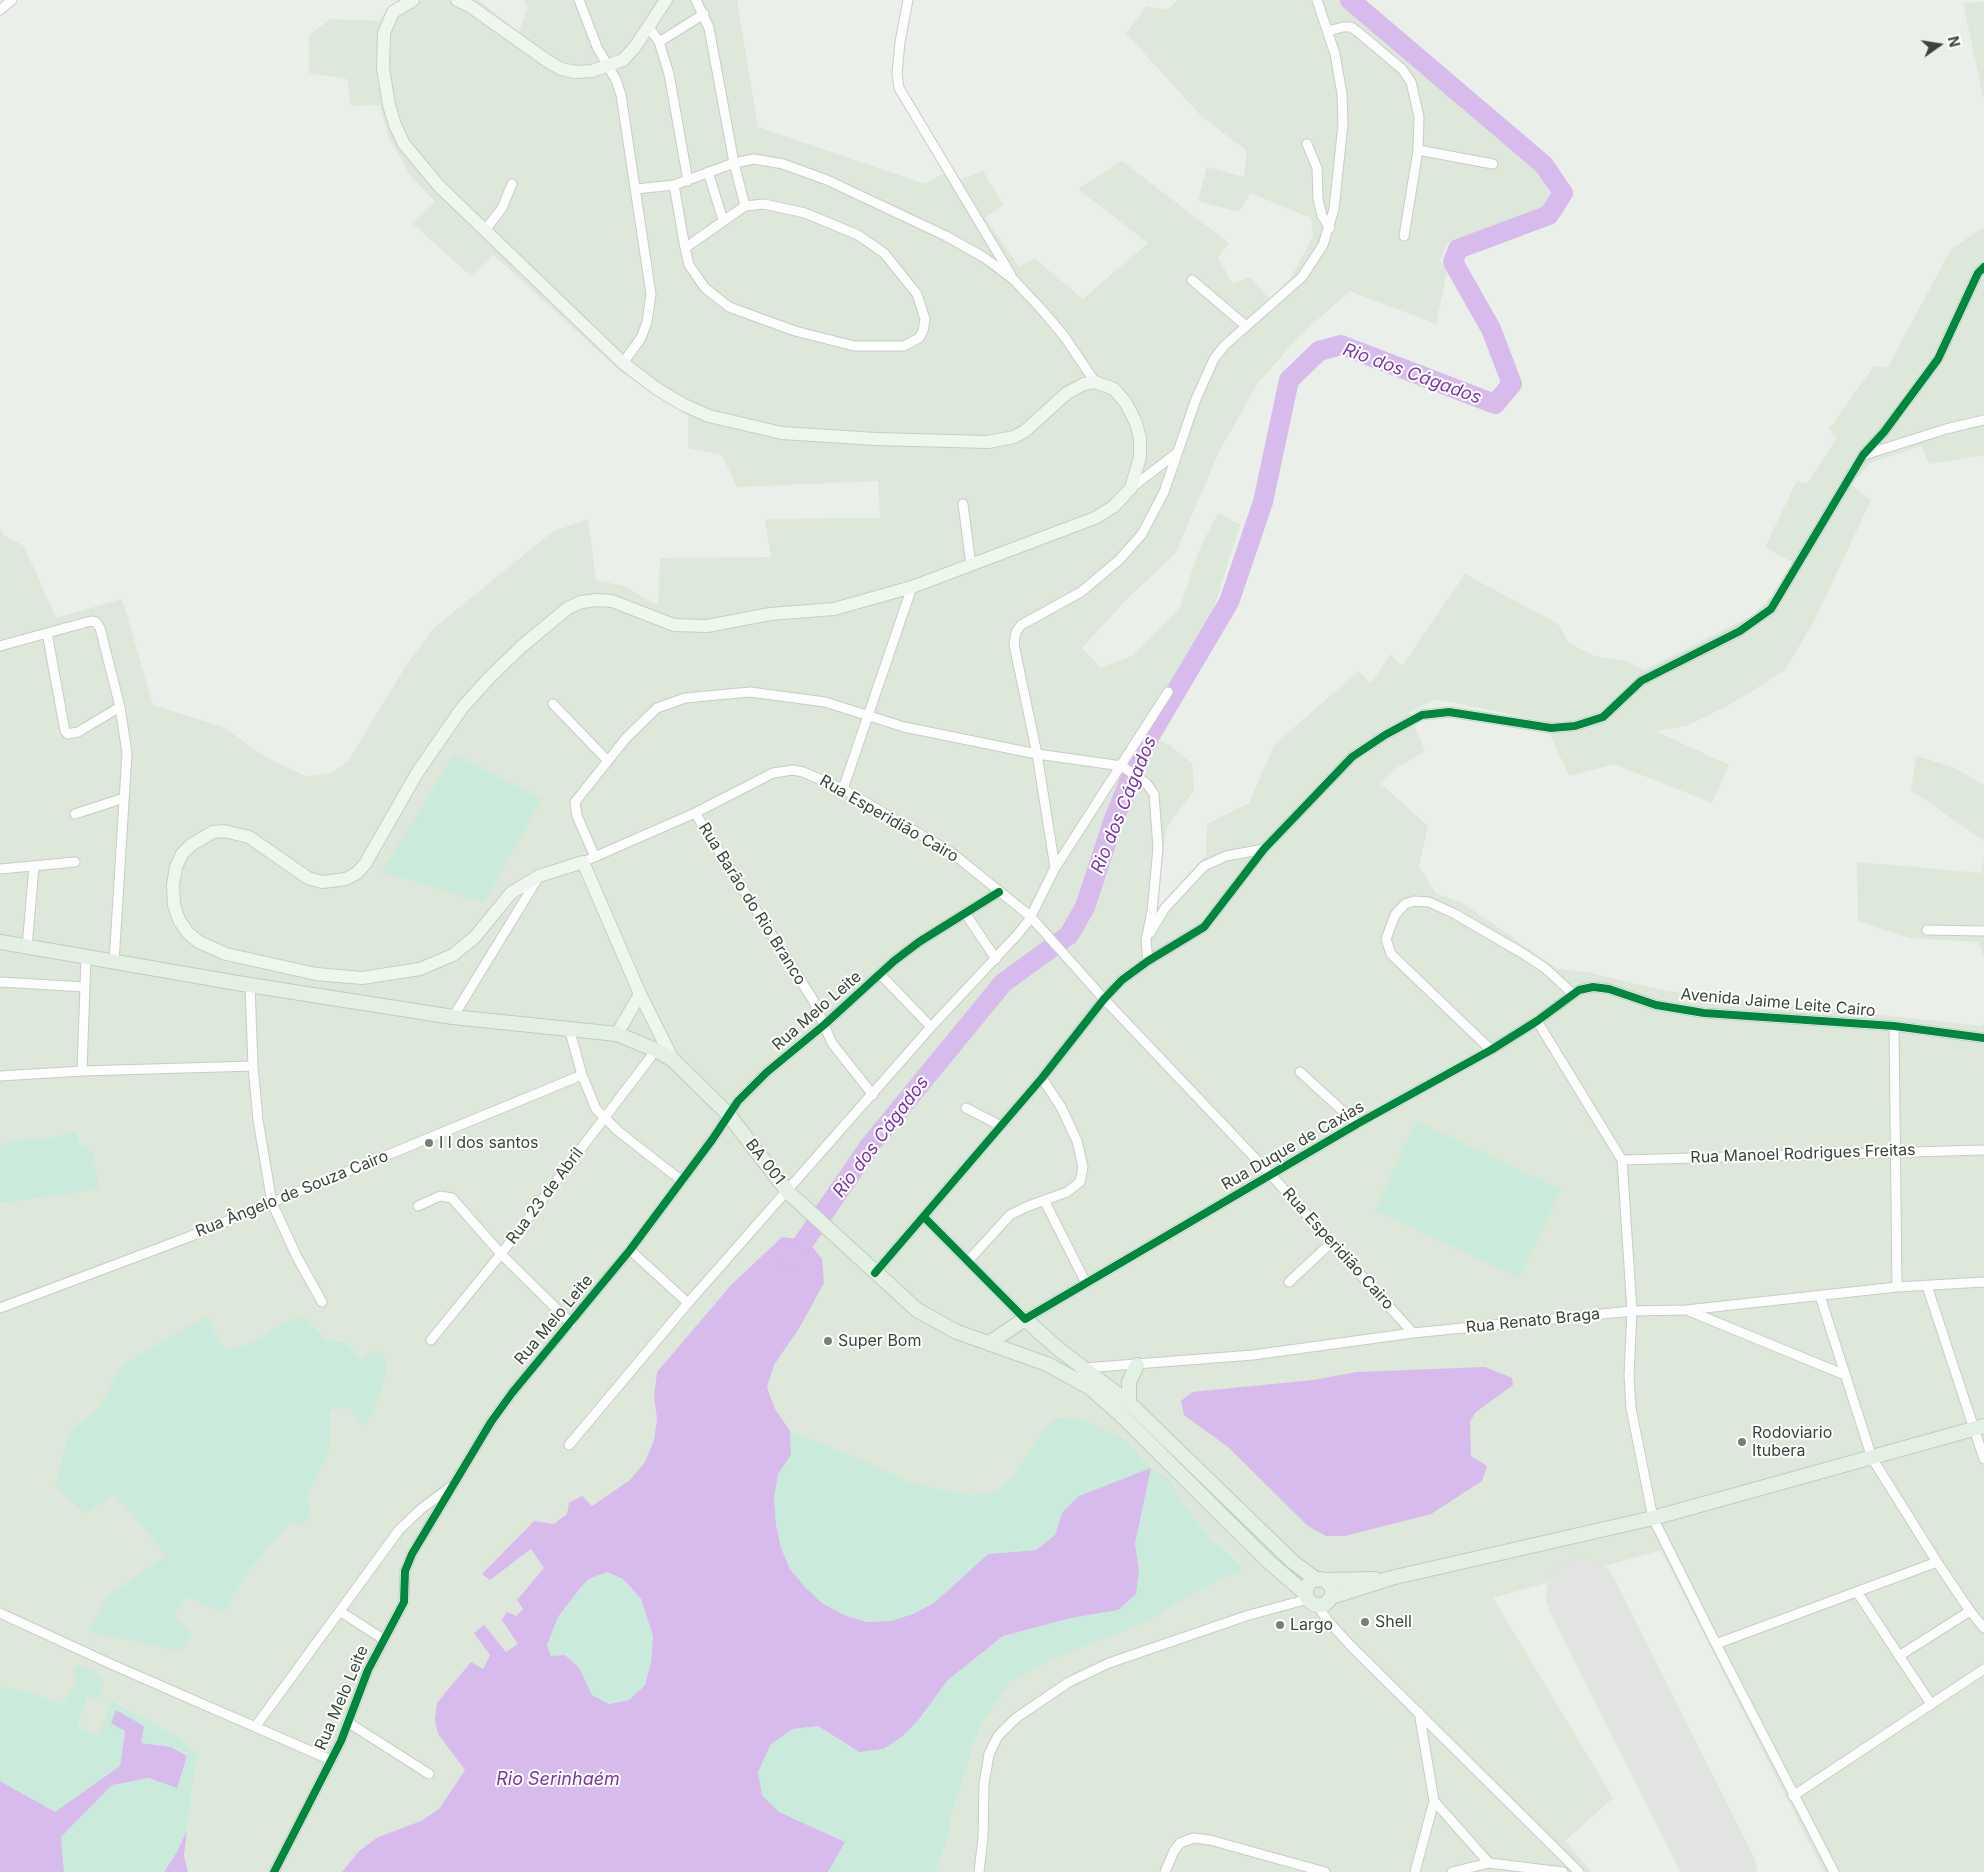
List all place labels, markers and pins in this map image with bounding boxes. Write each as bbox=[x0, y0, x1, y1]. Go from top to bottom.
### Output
place label: I l dos santos bbox=[439, 1133, 539, 1153]
marker: I l dos santos bbox=[423, 1137, 435, 1149]
place label: Super Bom bbox=[838, 1331, 921, 1351]
marker: Super Bom bbox=[822, 1335, 834, 1347]
place label: Rodoviario Itubera bbox=[1752, 1423, 1832, 1461]
marker: Rodoviario Itubera bbox=[1736, 1436, 1748, 1448]
place label: Shell bbox=[1375, 1612, 1412, 1632]
place label: Largo bbox=[1290, 1615, 1333, 1635]
marker: Shell bbox=[1359, 1616, 1371, 1628]
marker: Largo bbox=[1274, 1619, 1286, 1631]

